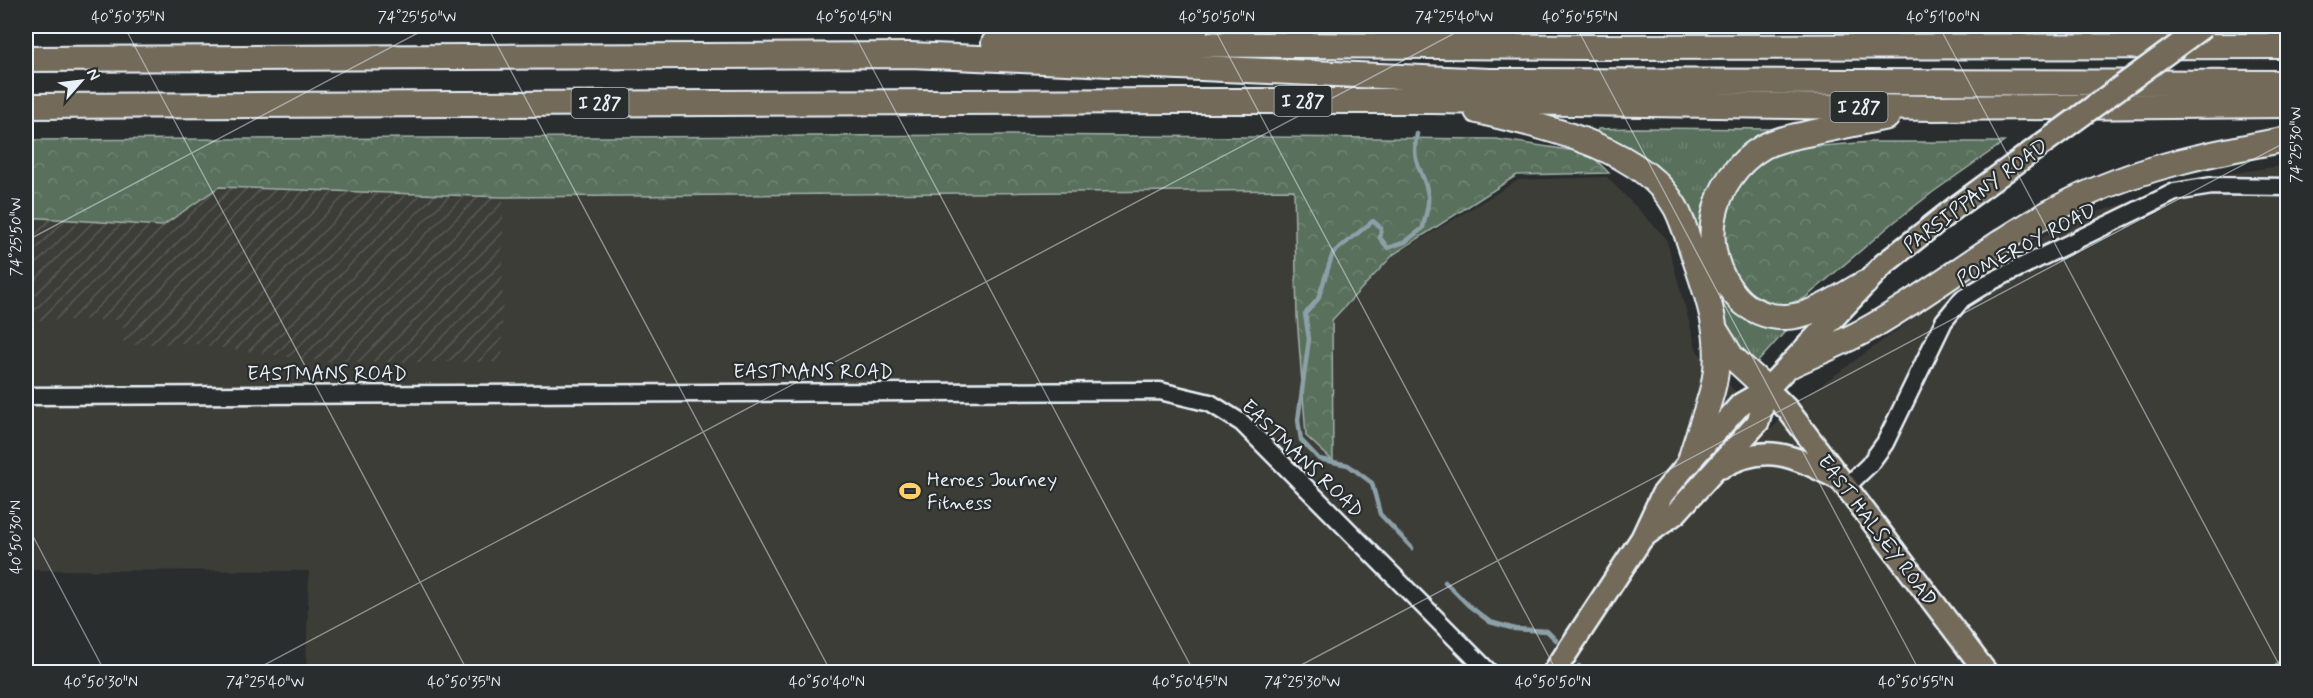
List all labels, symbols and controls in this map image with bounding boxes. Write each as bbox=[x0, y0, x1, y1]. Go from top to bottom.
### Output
text: 40°50'35"N bbox=[91, 8, 165, 28]
text: 74°25'50"W bbox=[378, 8, 456, 28]
text: 40°50'45"N bbox=[816, 8, 892, 28]
text: 40°50'50"N bbox=[1179, 8, 1255, 28]
text: 74°25'40"W bbox=[1415, 8, 1493, 28]
text: 40°50'55"N bbox=[1542, 8, 1618, 28]
text: 40°51'00"N bbox=[1906, 8, 1980, 28]
north arrow bbox=[51, 51, 111, 111]
text: N bbox=[81, 65, 105, 84]
road number: I 287 bbox=[1274, 86, 1332, 116]
road number: I 287 bbox=[572, 88, 628, 118]
road number: I 287 bbox=[1830, 92, 1888, 122]
text: 74°25'30"W bbox=[2287, 107, 2307, 183]
street label: PARSIPPANY ROAD bbox=[1898, 133, 2054, 260]
street label: POMEROY ROAD bbox=[1952, 197, 2101, 294]
text: 74°25'50"W bbox=[7, 198, 27, 276]
street label: EASTMANS ROAD bbox=[733, 359, 893, 386]
street label: EASTMANS ROAD bbox=[247, 361, 407, 388]
street label: EASTMANS ROAD bbox=[1235, 394, 1369, 524]
street label: EAST HALSEY ROAD bbox=[1811, 450, 1943, 612]
place label: Heroes Journey Fitness bbox=[927, 467, 1057, 517]
sports icon: Heroes Journey Fitness bbox=[898, 479, 922, 503]
text: 40°50'30"N bbox=[7, 500, 27, 574]
text: 40°50'30"N bbox=[64, 673, 138, 693]
text: 74°25'40"W bbox=[226, 673, 304, 693]
text: 40°50'35"N bbox=[427, 673, 501, 693]
text: 40°50'40"N bbox=[789, 673, 865, 693]
text: 40°50'45"N bbox=[1152, 673, 1228, 693]
text: 74°25'30"W bbox=[1264, 673, 1340, 693]
text: 40°50'50"N bbox=[1515, 673, 1591, 693]
text: 40°50'55"N bbox=[1878, 673, 1954, 693]

